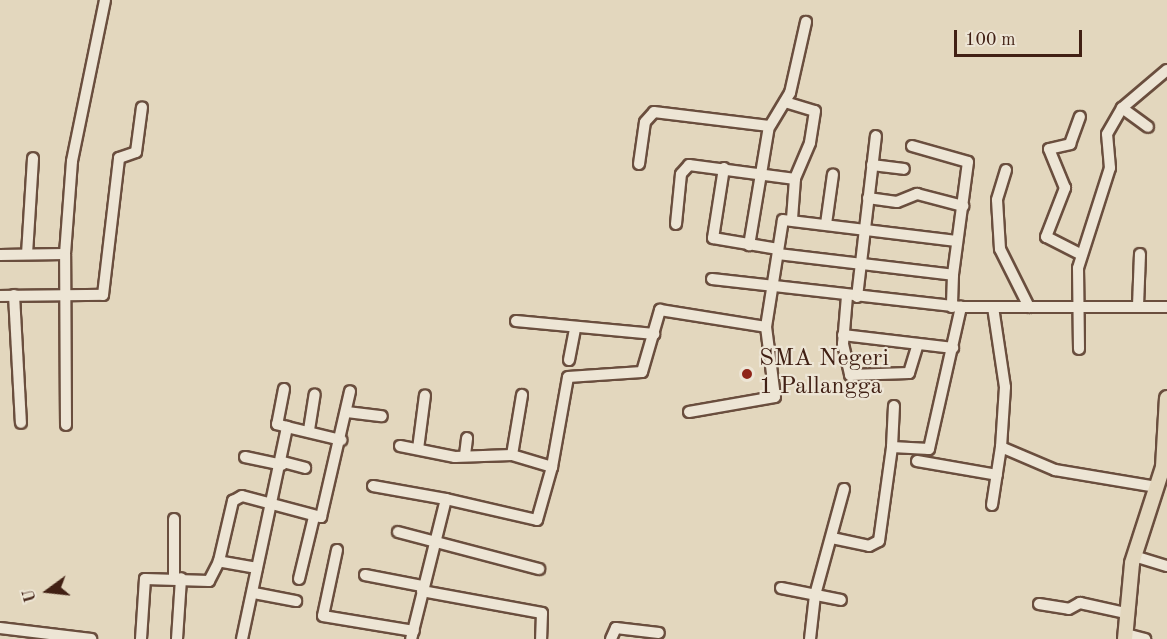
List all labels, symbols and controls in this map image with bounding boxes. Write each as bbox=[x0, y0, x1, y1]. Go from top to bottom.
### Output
scale bar bbox=[957, 18, 1084, 56]
text: 100 m bbox=[965, 31, 1016, 49]
place label: SMA Negeri 1 Pallangga bbox=[759, 346, 889, 402]
marker: SMA Negeri 1 Pallangga bbox=[740, 367, 754, 381]
north arrow bbox=[18, 561, 78, 621]
text: U bbox=[21, 587, 40, 604]

